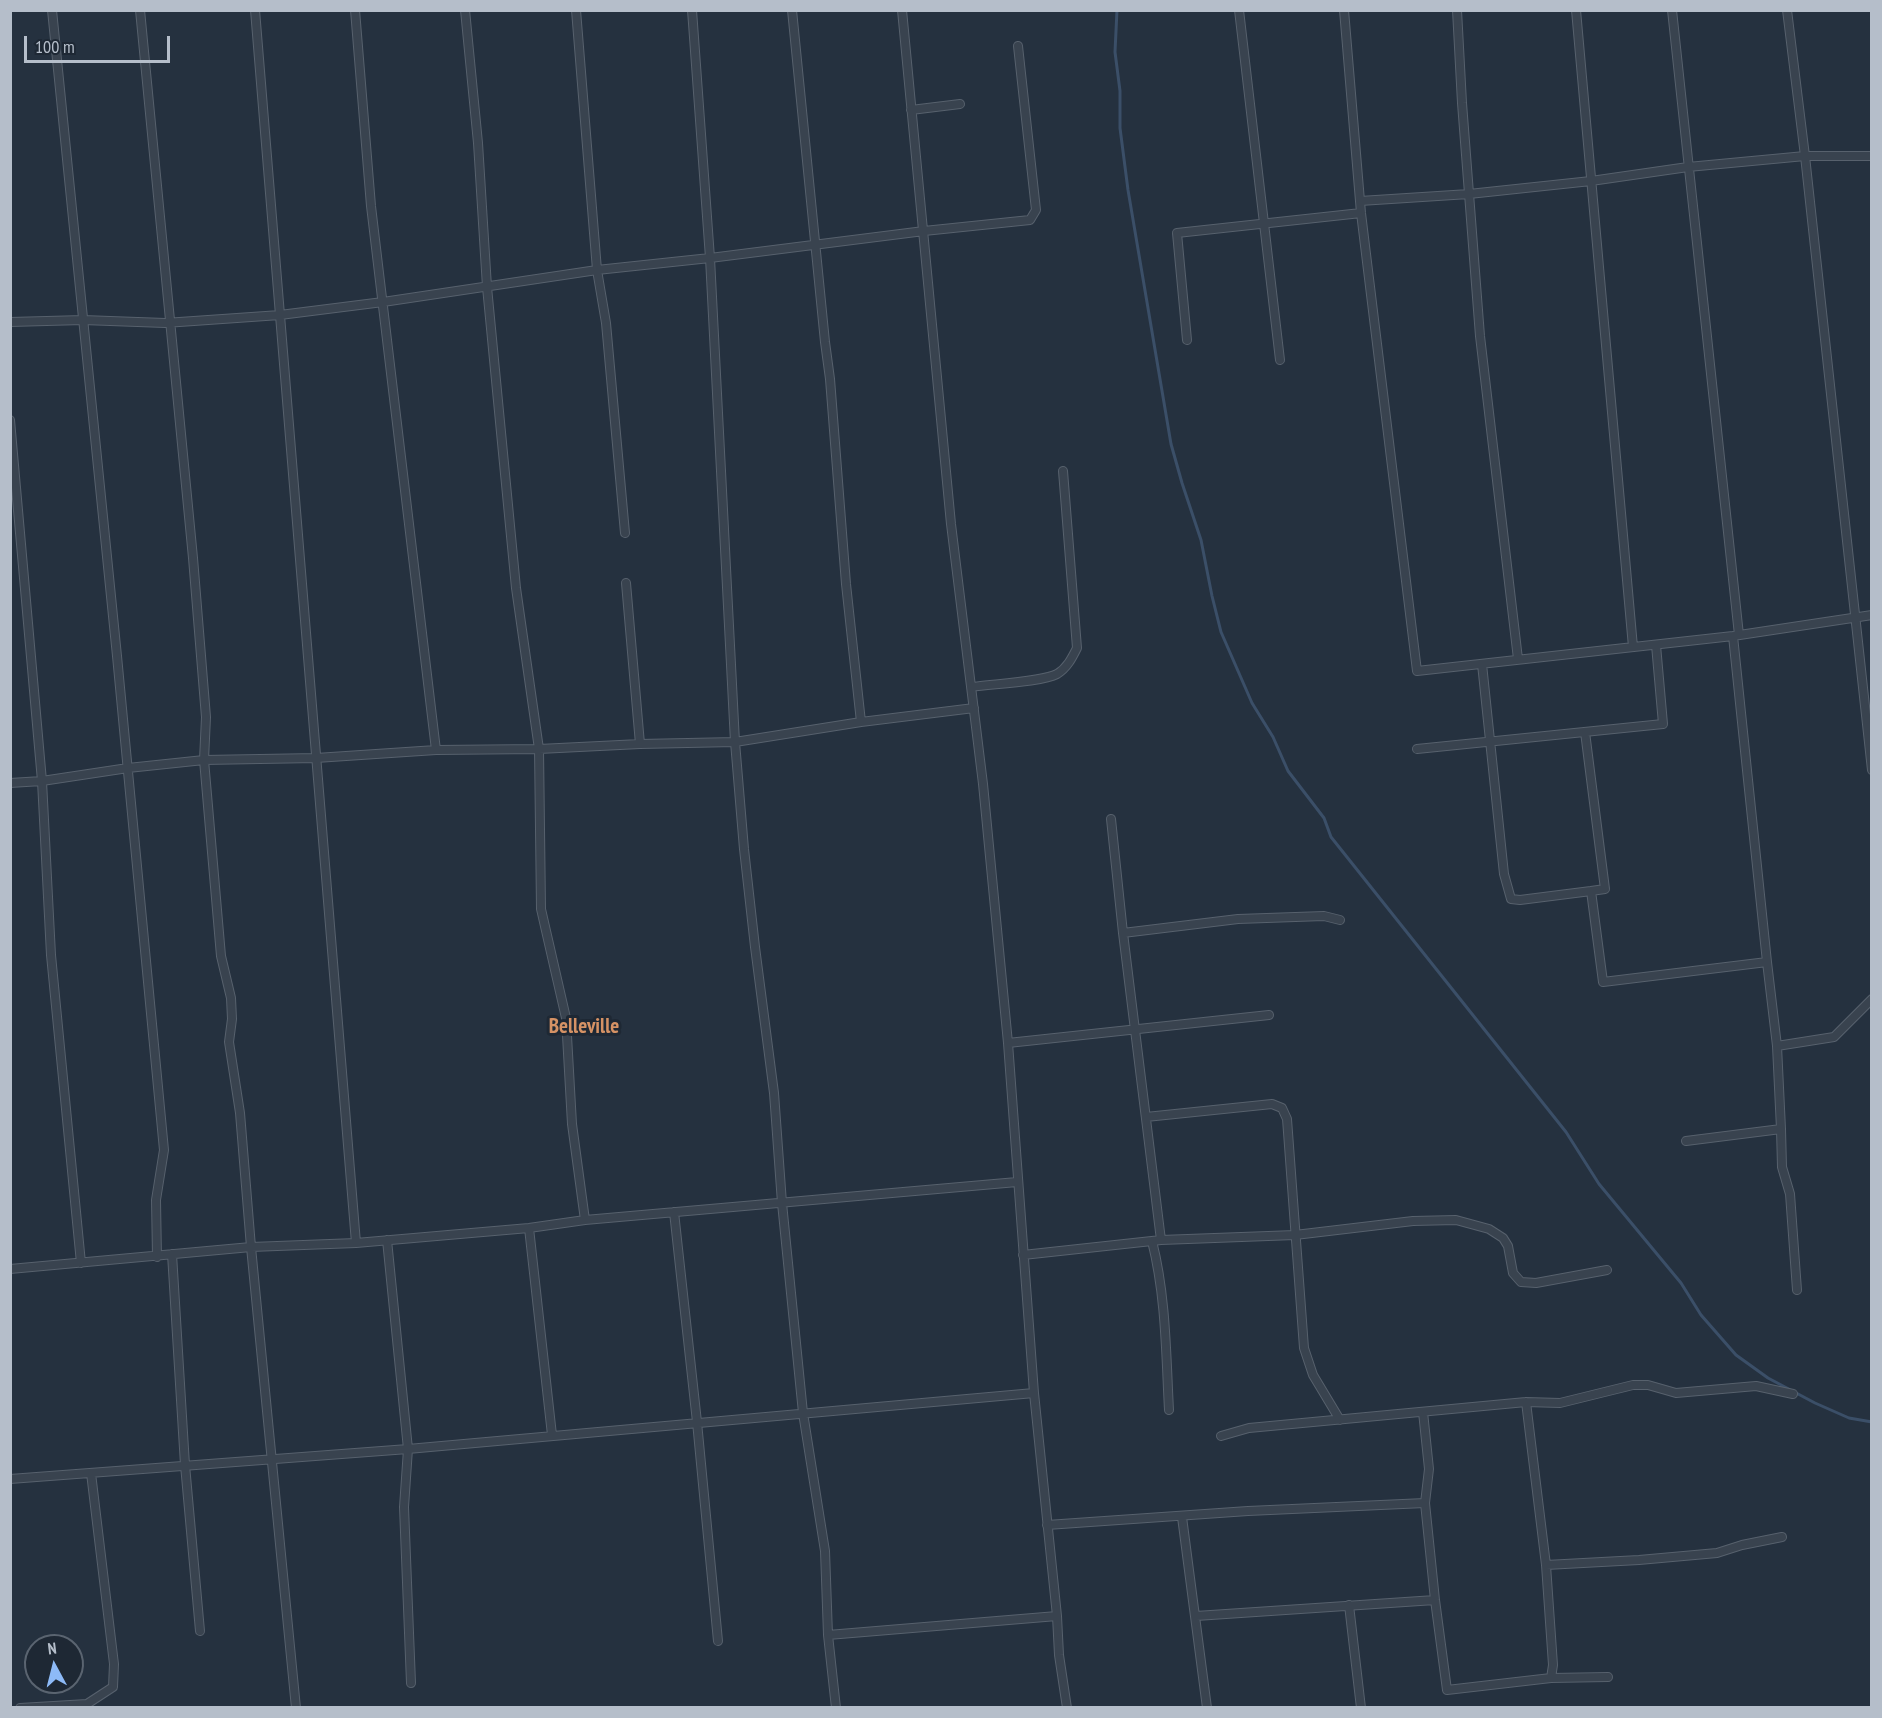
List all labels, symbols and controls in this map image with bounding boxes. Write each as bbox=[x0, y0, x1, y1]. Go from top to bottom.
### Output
scale bar bbox=[27, 24, 172, 62]
text: 100 m bbox=[35, 35, 75, 58]
district label: Belleville bbox=[549, 1014, 619, 1040]
north arrow bbox=[24, 1634, 84, 1694]
text: N bbox=[47, 1638, 58, 1659]

